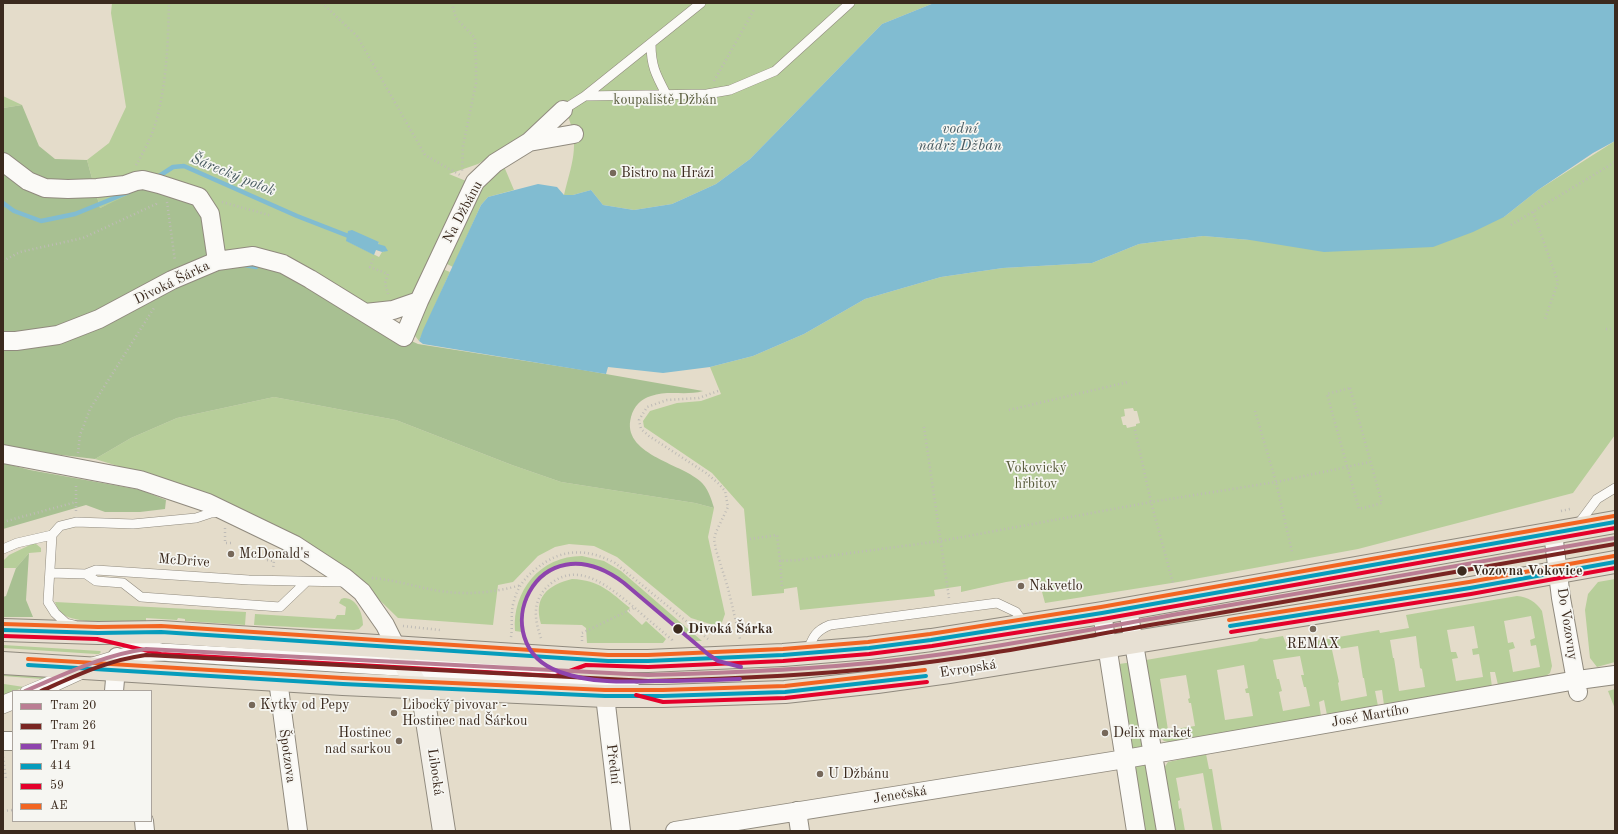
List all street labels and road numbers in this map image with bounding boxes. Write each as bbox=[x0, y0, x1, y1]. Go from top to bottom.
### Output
street label: Na Džbánu bbox=[440, 178, 486, 246]
street label: Divoká Šárka bbox=[131, 257, 213, 309]
street label: McDrive bbox=[158, 551, 210, 571]
street label: Do Vozovny bbox=[1553, 587, 1581, 661]
street label: Evropská bbox=[938, 656, 998, 682]
street label: José Martího bbox=[1330, 701, 1410, 731]
street label: Špotzova bbox=[275, 728, 299, 784]
street label: Přední bbox=[602, 743, 624, 785]
street label: Libocká bbox=[423, 747, 447, 797]
street label: Jenečská bbox=[872, 782, 928, 808]

